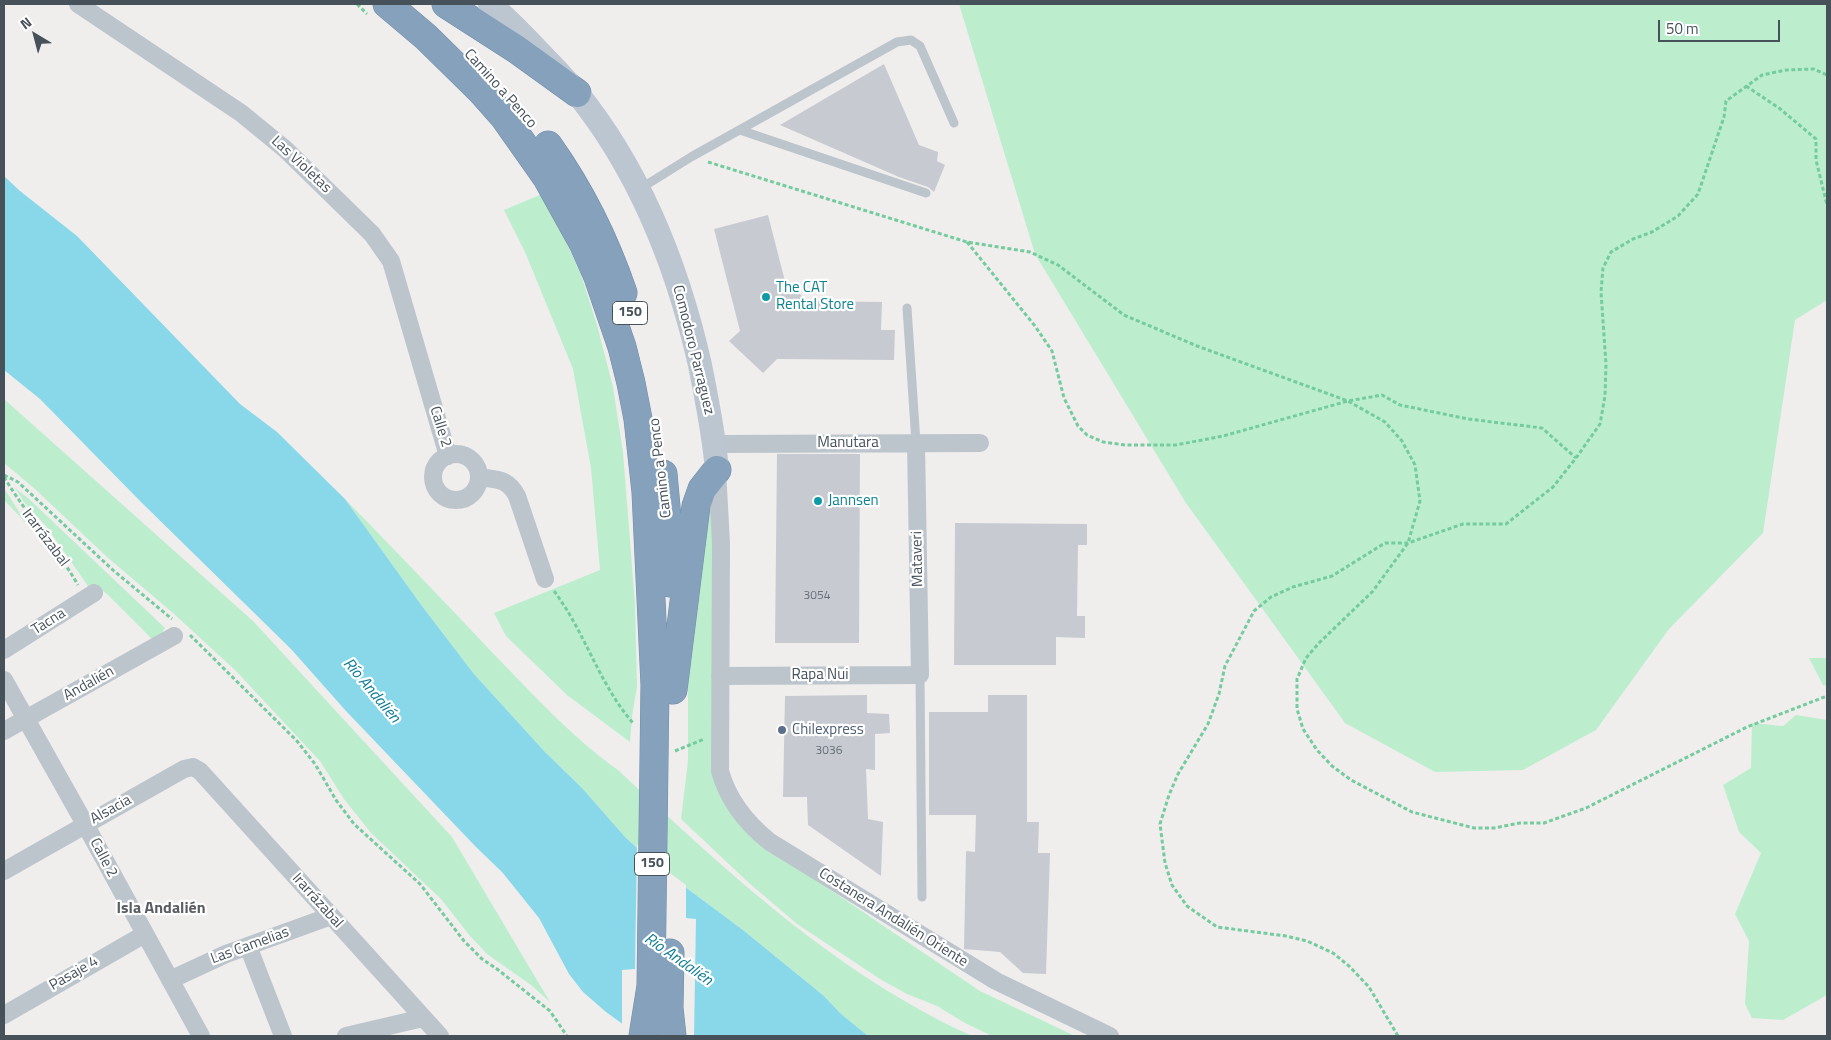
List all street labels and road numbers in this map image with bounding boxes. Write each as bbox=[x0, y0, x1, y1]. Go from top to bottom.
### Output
street label: Camino a Penco bbox=[460, 46, 540, 132]
street label: Las Violetas bbox=[267, 133, 335, 197]
street label: Comodoro Parraguez bbox=[668, 283, 718, 417]
road number: 150 bbox=[612, 302, 648, 324]
street label: Calle 2 bbox=[425, 404, 455, 450]
street label: Camino a Penco bbox=[646, 417, 676, 519]
street label: Manutara bbox=[817, 434, 879, 452]
street label: Irarrázabal bbox=[18, 506, 72, 570]
street label: Mataveri bbox=[909, 531, 927, 587]
street label: Tacna bbox=[29, 605, 69, 639]
street label: Andalién bbox=[61, 663, 117, 705]
street label: Rapa Nui bbox=[792, 666, 848, 684]
street label: Alsacia bbox=[87, 791, 135, 829]
street label: Calle 2 bbox=[85, 835, 121, 881]
road number: 150 bbox=[634, 852, 670, 876]
street label: Costanera Andalién Oriente bbox=[815, 865, 971, 971]
street label: Irarrázabal bbox=[288, 870, 346, 932]
street label: Las Camelias bbox=[208, 924, 292, 968]
street label: Pasaje 4 bbox=[46, 953, 102, 995]

